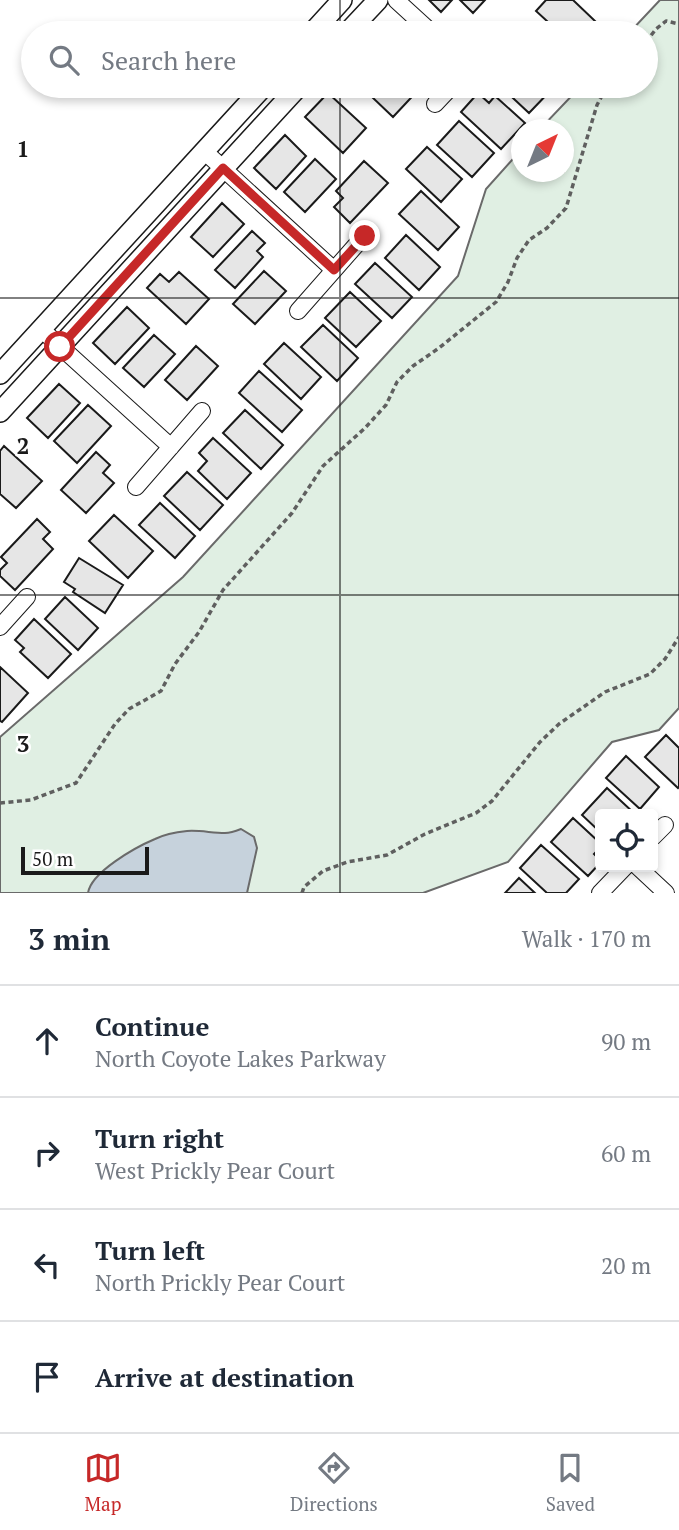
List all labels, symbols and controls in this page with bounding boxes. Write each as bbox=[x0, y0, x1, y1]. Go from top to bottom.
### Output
search box bbox=[21, 21, 658, 98]
icon: search bbox=[45, 41, 83, 79]
text: Search here bbox=[101, 43, 236, 77]
north arrow bbox=[511, 119, 574, 182]
text: 1 bbox=[17, 133, 30, 164]
route end bbox=[349, 220, 380, 251]
route start bbox=[44, 331, 75, 362]
text: 2 bbox=[17, 430, 30, 461]
text: 3 bbox=[17, 728, 30, 759]
map controls bbox=[595, 809, 658, 872]
button: locate bbox=[595, 809, 658, 872]
scale bar bbox=[21, 844, 149, 876]
text: 50 m bbox=[32, 846, 73, 871]
text: 3 min bbox=[28, 919, 110, 959]
text: Walk · 170 m bbox=[522, 923, 651, 954]
text: Continue bbox=[95, 1009, 209, 1043]
icon: ahead bbox=[28, 1022, 66, 1060]
text: 90 m bbox=[601, 1026, 651, 1057]
text: North Coyote Lakes Parkway bbox=[95, 1043, 386, 1074]
text: Turn right bbox=[95, 1121, 224, 1155]
icon: right bbox=[28, 1134, 66, 1172]
text: 60 m bbox=[601, 1138, 651, 1169]
text: West Prickly Pear Court bbox=[95, 1155, 335, 1186]
text: Turn left bbox=[95, 1233, 205, 1267]
icon: left bbox=[28, 1246, 66, 1284]
text: 20 m bbox=[601, 1250, 651, 1281]
text: North Prickly Pear Court bbox=[95, 1267, 345, 1298]
icon: arrive bbox=[28, 1358, 66, 1396]
text: Arrive at destination bbox=[95, 1360, 354, 1394]
tab: Map bbox=[84, 1449, 122, 1516]
tab: Directions bbox=[290, 1449, 378, 1516]
tab: Saved bbox=[546, 1449, 595, 1516]

